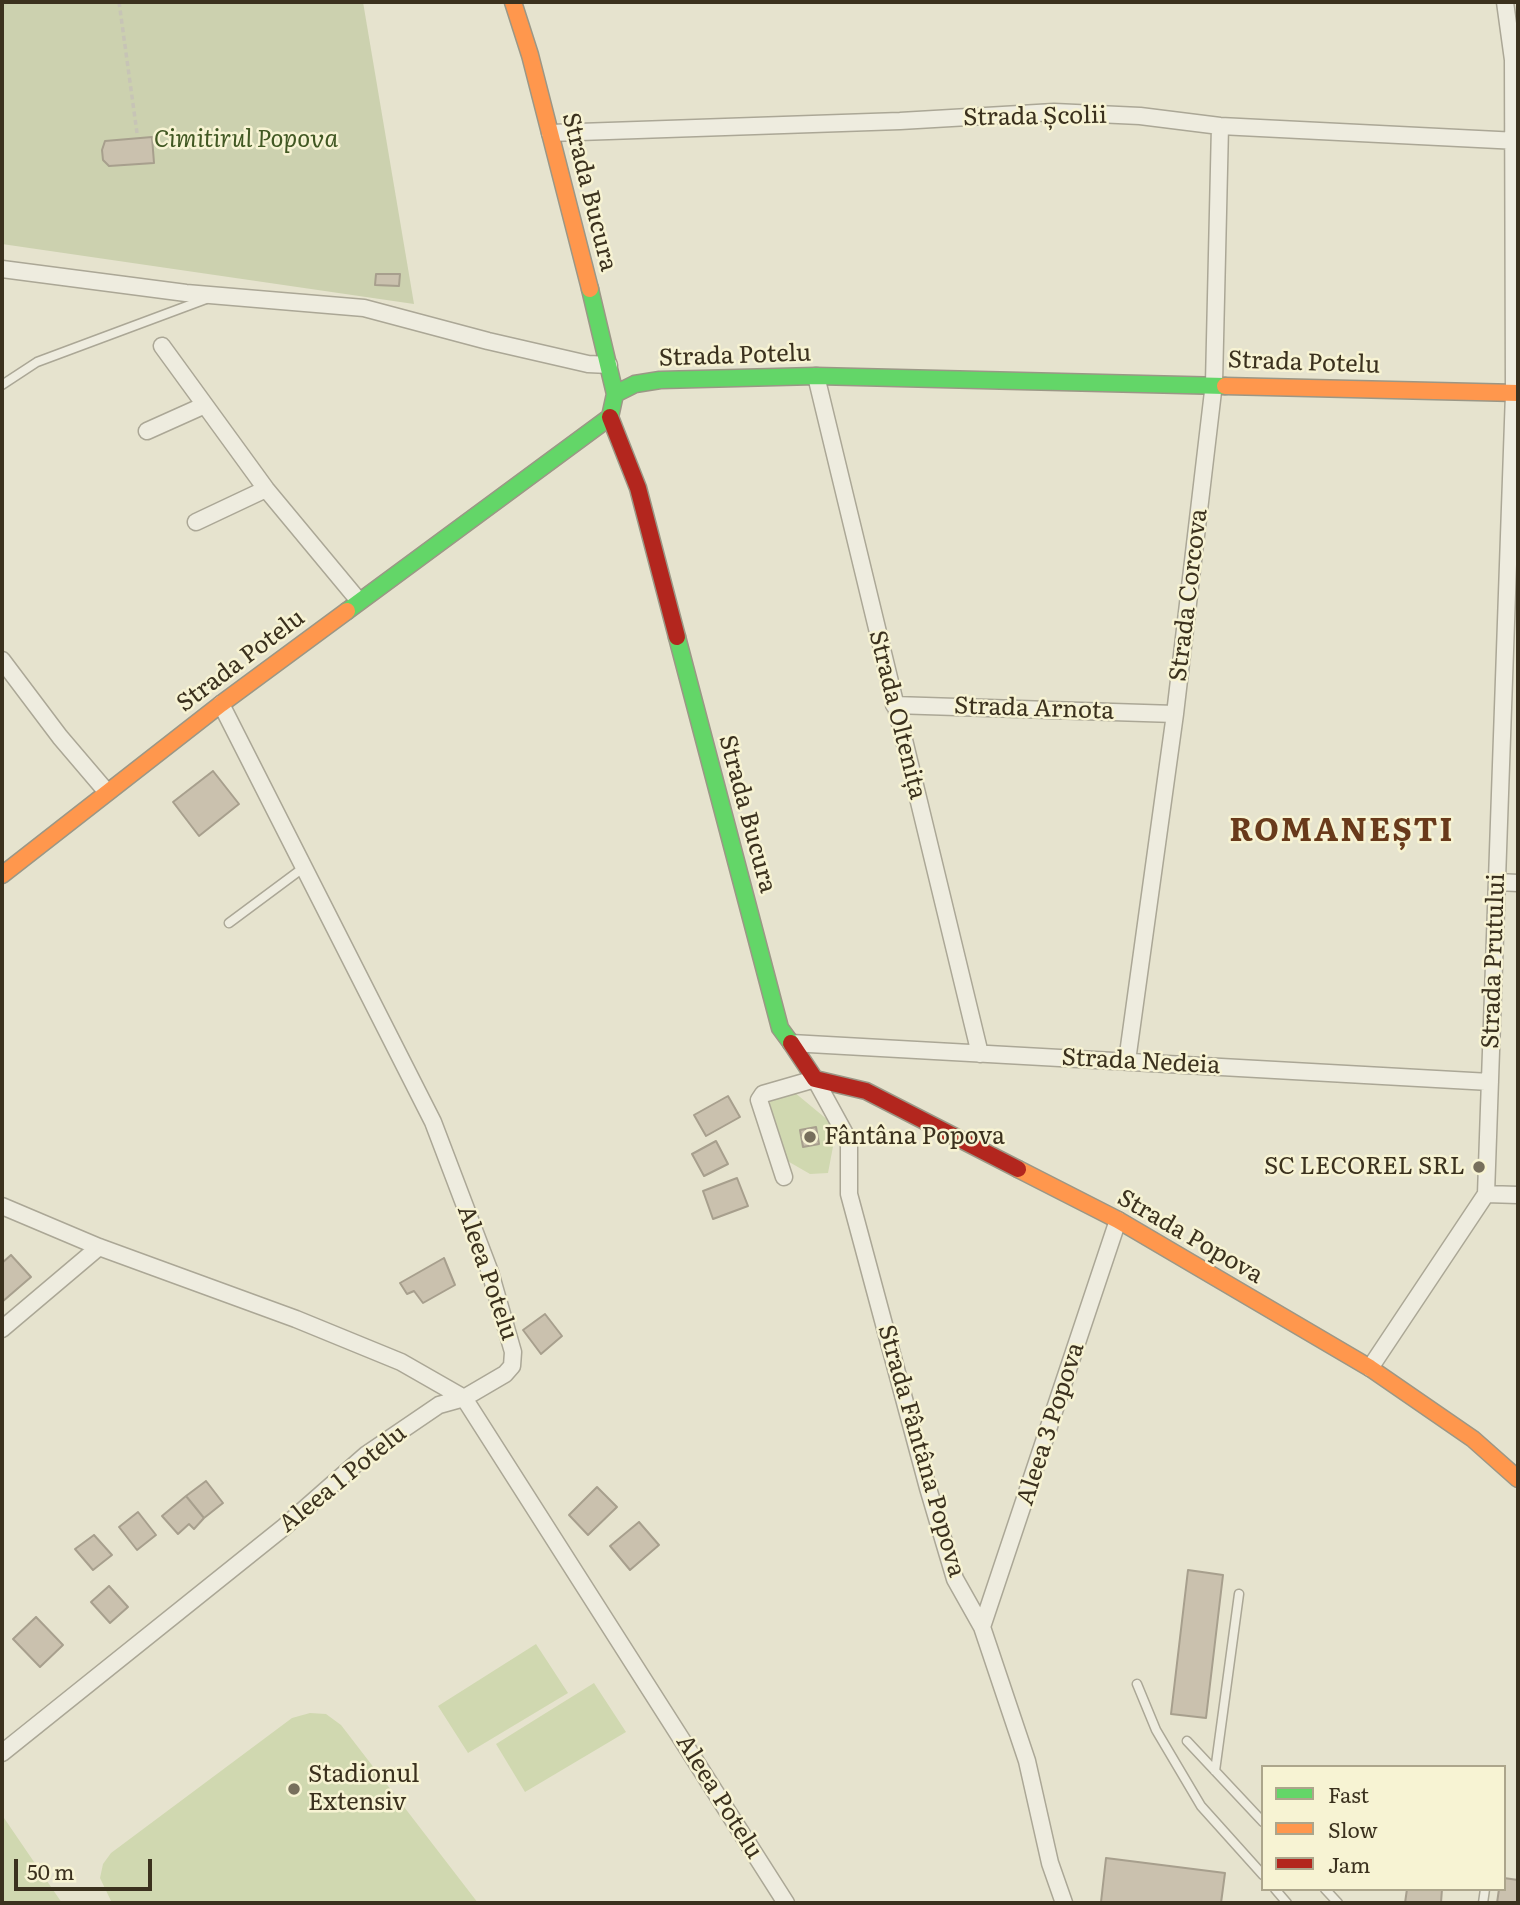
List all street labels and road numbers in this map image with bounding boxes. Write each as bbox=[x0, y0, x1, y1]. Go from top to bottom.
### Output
street label: Strada Școlii bbox=[963, 101, 1107, 133]
street label: Strada Bucura bbox=[555, 110, 623, 274]
street label: Strada Potelu bbox=[658, 339, 812, 373]
street label: Strada Potelu bbox=[1227, 346, 1381, 380]
street label: Strada Corcova bbox=[1164, 507, 1214, 683]
street label: Strada Potelu bbox=[171, 604, 311, 718]
street label: Strada Oltenița bbox=[862, 628, 932, 802]
street label: Strada Arnota bbox=[953, 692, 1115, 726]
street label: Strada Bucura bbox=[712, 732, 782, 896]
street label: Strada Prutului bbox=[1477, 873, 1511, 1049]
street label: Strada Nedeia bbox=[1061, 1043, 1221, 1081]
street label: Strada Popova bbox=[1112, 1184, 1268, 1290]
street label: Aleea Potelu bbox=[450, 1202, 524, 1344]
street label: Strada Fântâna Popova bbox=[871, 1322, 971, 1580]
street label: Aleea 3 Popova bbox=[1011, 1339, 1091, 1509]
street label: Aleea 1 Potelu bbox=[274, 1419, 412, 1539]
street label: Aleea Potelu bbox=[669, 1730, 769, 1864]

